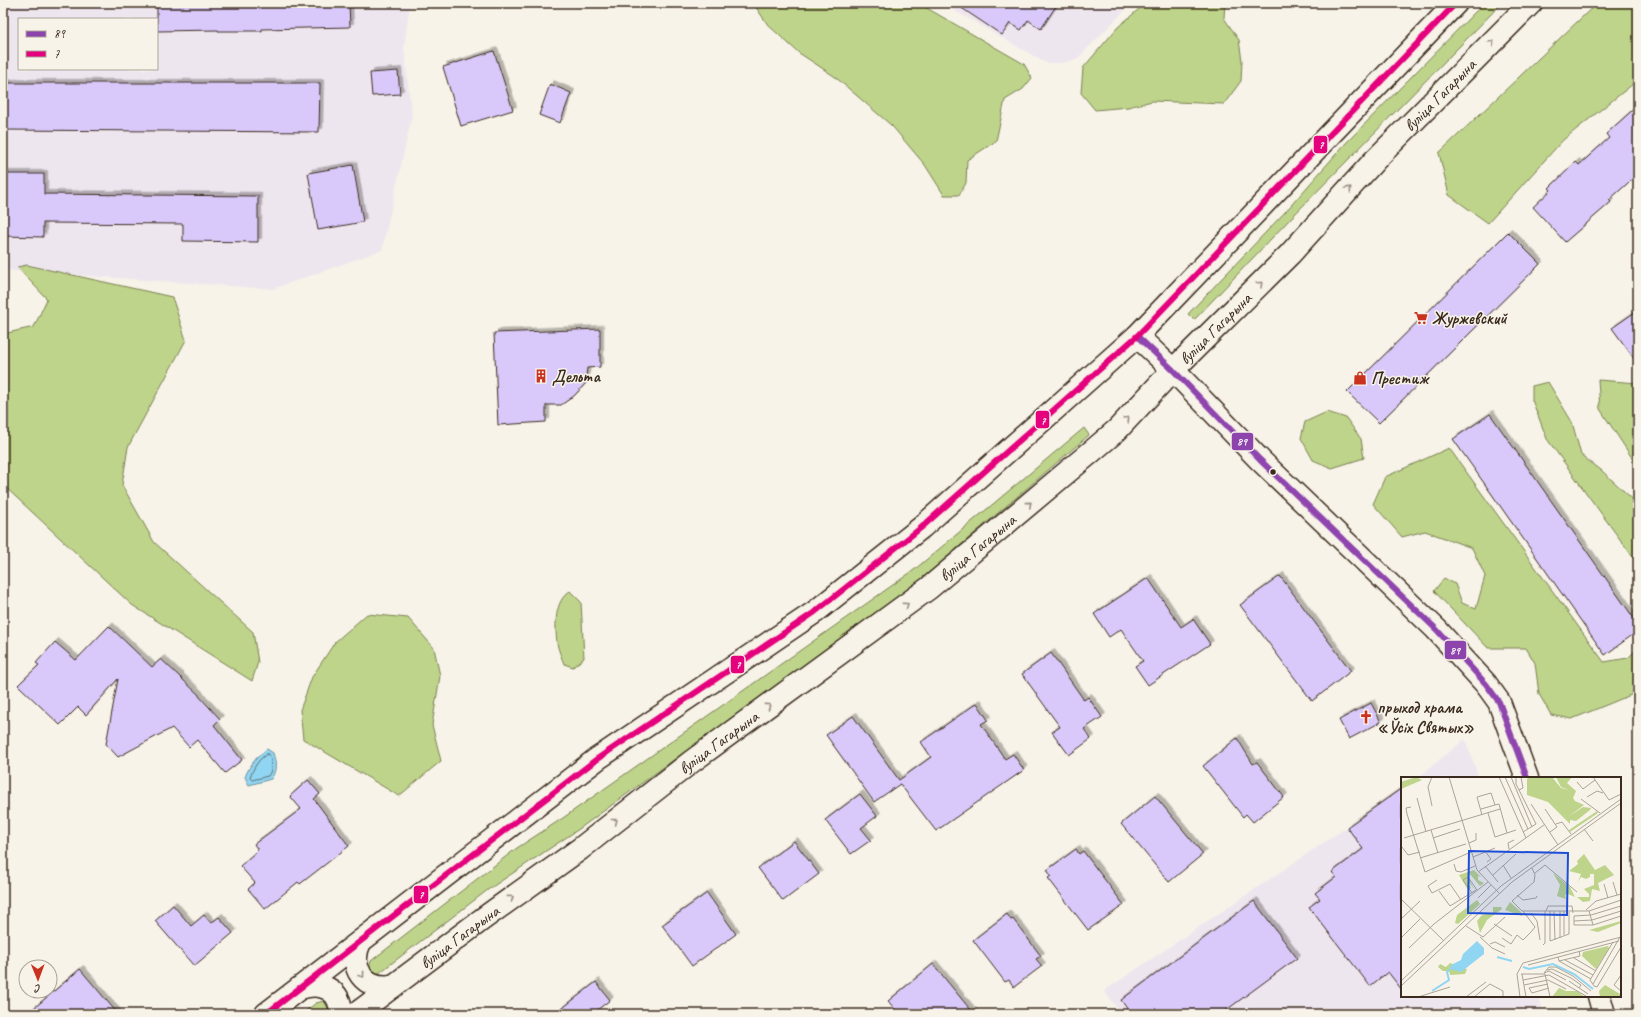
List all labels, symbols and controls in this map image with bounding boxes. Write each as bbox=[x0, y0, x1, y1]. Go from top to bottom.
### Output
legend bbox=[18, 18, 158, 70]
text: 89 bbox=[54, 26, 66, 42]
one-way arrow bbox=[1487, 40, 1494, 48]
text: 7 bbox=[54, 46, 60, 62]
street label: вуліца Гагарына bbox=[1399, 53, 1482, 136]
line badge: 7 bbox=[1313, 135, 1328, 154]
text: 7 bbox=[1319, 137, 1325, 151]
one-way arrow bbox=[1345, 186, 1352, 193]
one-way arrow bbox=[1255, 281, 1263, 288]
street label: вуліца Гагарына bbox=[1175, 287, 1257, 369]
place label: Журжевский bbox=[1432, 308, 1508, 329]
supermarket icon: Журжевский bbox=[1413, 310, 1429, 326]
place label: Дельта bbox=[552, 366, 601, 387]
building icon: Дельта bbox=[533, 368, 549, 384]
place label: Престиж bbox=[1371, 368, 1430, 389]
shop icon: Престиж bbox=[1352, 370, 1368, 386]
line badge: 7 bbox=[1035, 410, 1050, 429]
text: 7 bbox=[1041, 413, 1047, 427]
one-way arrow bbox=[1123, 416, 1130, 424]
line badge: 89 bbox=[1231, 432, 1254, 451]
text: 89 bbox=[1237, 434, 1248, 448]
unlabelled marker bbox=[1268, 467, 1278, 477]
one-way arrow bbox=[1025, 502, 1032, 509]
street label: вуліца Гагарына bbox=[935, 509, 1021, 586]
one-way arrow bbox=[902, 602, 909, 610]
line badge: 89 bbox=[1444, 640, 1467, 660]
text: 89 bbox=[1450, 643, 1461, 657]
line badge: 7 bbox=[730, 655, 745, 674]
text: 7 bbox=[736, 657, 742, 671]
place label: прыход храма «Ўсіх Святых» bbox=[1377, 697, 1474, 738]
one-way arrow bbox=[763, 704, 770, 711]
street label: вуліца Гагарына bbox=[674, 705, 764, 779]
church icon: прыход храма «Ўсіх Святых» bbox=[1358, 709, 1374, 725]
inset map bbox=[1401, 777, 1621, 997]
one-way arrow bbox=[611, 819, 618, 826]
line badge: 7 bbox=[413, 885, 429, 904]
text: 7 bbox=[419, 887, 425, 901]
one-way arrow bbox=[506, 896, 513, 903]
street label: вуліца Гагарына bbox=[416, 900, 505, 974]
north arrow bbox=[18, 959, 58, 999]
one-way arrow bbox=[357, 970, 364, 977]
text: С bbox=[34, 982, 41, 996]

